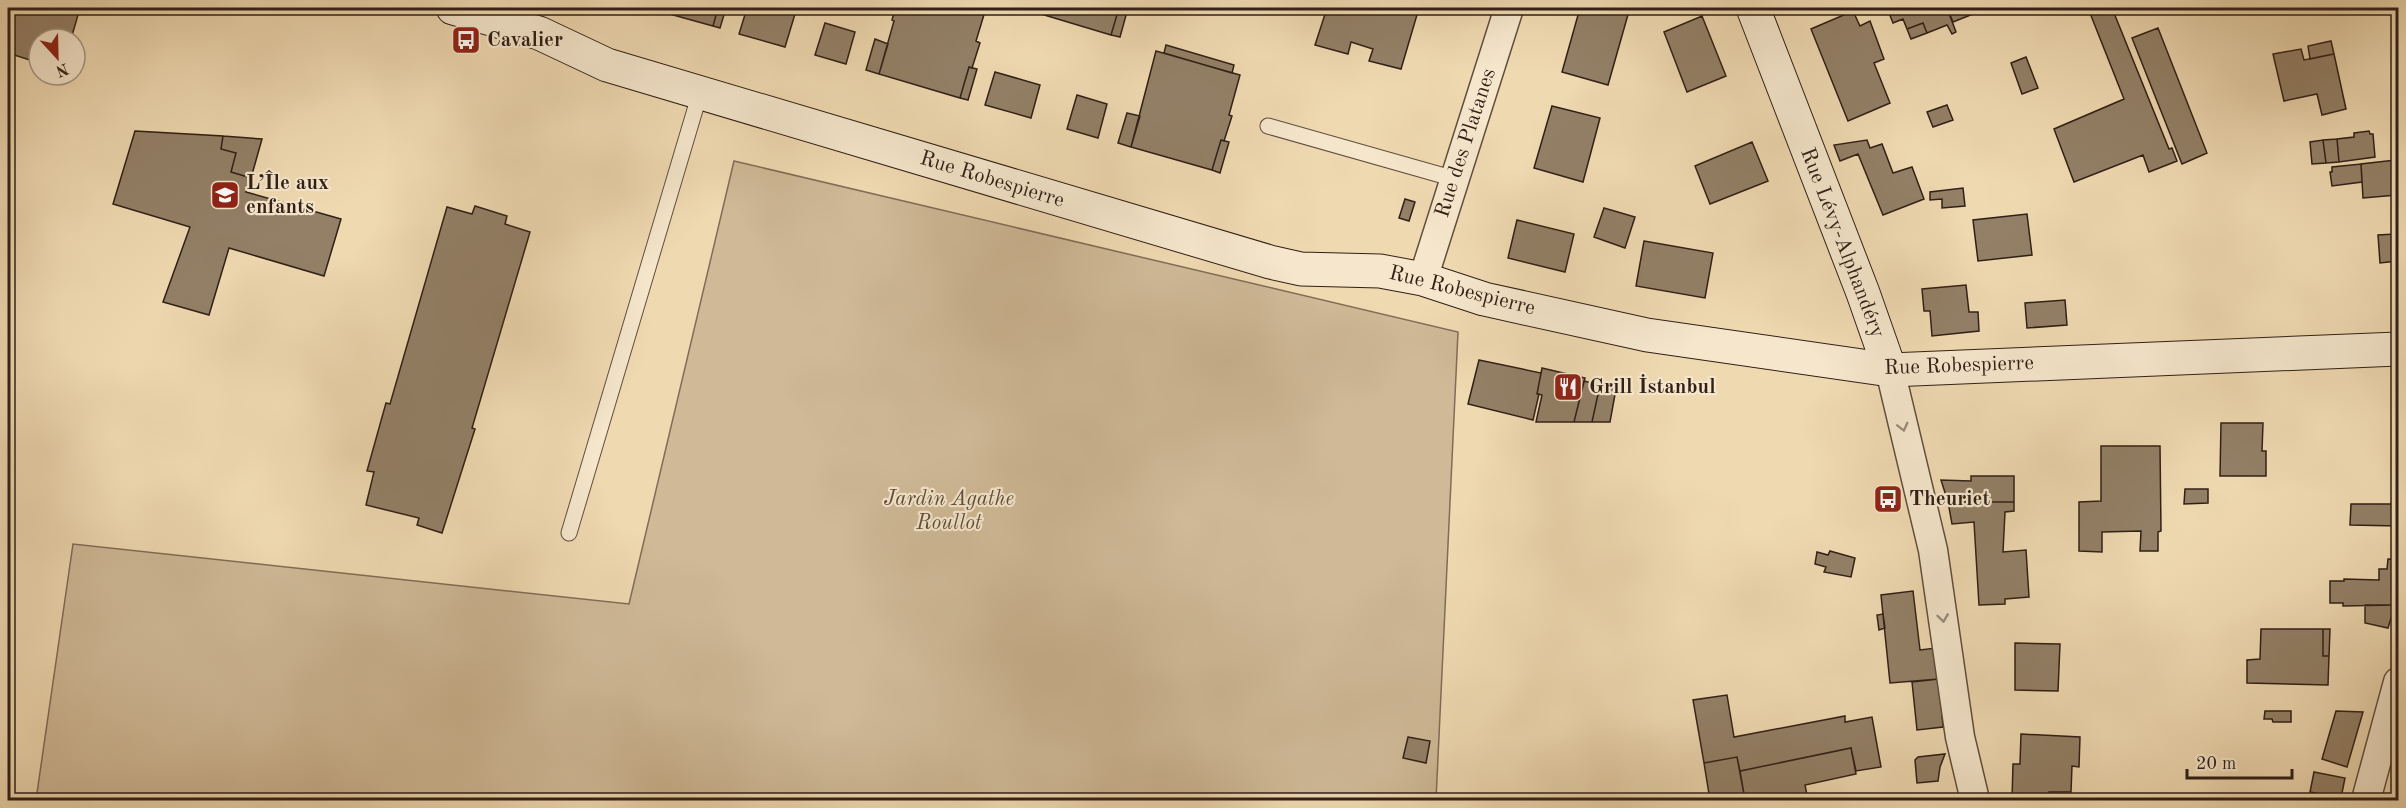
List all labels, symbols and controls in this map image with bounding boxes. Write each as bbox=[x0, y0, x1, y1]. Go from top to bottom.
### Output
bus stop icon: Cavalier bbox=[450, 24, 482, 56]
north arrow bbox=[27, 27, 87, 87]
place label: Cavalier bbox=[487, 30, 563, 51]
text: N bbox=[52, 59, 71, 79]
street label: Rue des Platanes bbox=[1432, 66, 1500, 220]
street label: Rue Lévy-Alphandéry bbox=[1796, 145, 1888, 341]
street label: Rue Robespierre bbox=[917, 148, 1067, 212]
place label: L’Île aux enfants bbox=[246, 170, 329, 218]
school or university icon: L’Île aux enfants bbox=[209, 179, 241, 211]
street label: Rue Robespierre bbox=[1387, 263, 1537, 319]
street label: Rue Robespierre bbox=[1884, 353, 2034, 379]
restaurant icon: Grill İstanbul bbox=[1552, 371, 1584, 403]
place label: Grill İstanbul bbox=[1589, 374, 1716, 398]
one-way arrow bbox=[1896, 422, 1909, 432]
bus stop icon: Theuriet bbox=[1872, 483, 1904, 515]
park label: Jardin Agathe Roullot bbox=[884, 489, 1014, 534]
place label: Theuriet bbox=[1909, 489, 1990, 510]
one-way arrow bbox=[1936, 613, 1949, 623]
scale bar bbox=[2187, 742, 2292, 780]
text: 20 m bbox=[2196, 755, 2236, 773]

